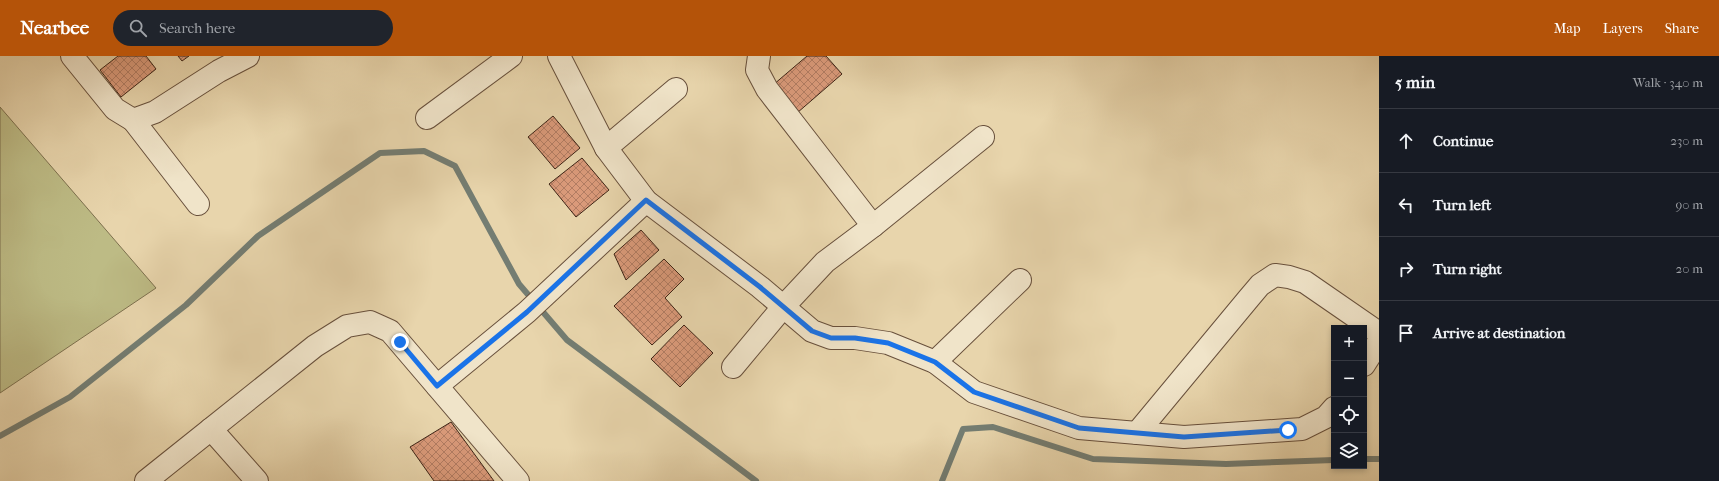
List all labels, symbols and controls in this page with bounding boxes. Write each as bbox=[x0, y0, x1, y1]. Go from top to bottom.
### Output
search box bbox=[113, 10, 393, 46]
text: Nearbee bbox=[20, 17, 89, 39]
icon: search bbox=[127, 17, 149, 39]
text: Search here bbox=[159, 19, 235, 37]
text: Map bbox=[1554, 20, 1581, 37]
text: Layers bbox=[1603, 20, 1643, 37]
text: Share bbox=[1665, 20, 1699, 37]
text: 5 min bbox=[1395, 72, 1435, 92]
text: Walk · 340 m bbox=[1633, 75, 1703, 90]
icon: ahead bbox=[1395, 130, 1417, 152]
text: Continue bbox=[1433, 132, 1493, 150]
text: 230 m bbox=[1670, 133, 1703, 148]
icon: left bbox=[1395, 194, 1417, 216]
text: Turn left bbox=[1433, 196, 1491, 214]
text: 90 m bbox=[1675, 197, 1703, 212]
icon: right bbox=[1395, 258, 1417, 280]
text: Turn right bbox=[1433, 260, 1502, 278]
text: 20 m bbox=[1676, 261, 1703, 276]
icon: arrive bbox=[1395, 322, 1417, 344]
text: Arrive at destination bbox=[1433, 324, 1565, 342]
map controls bbox=[1331, 325, 1367, 469]
button: + bbox=[1331, 325, 1367, 361]
route end bbox=[391, 333, 409, 351]
button: − bbox=[1331, 361, 1367, 397]
button: locate bbox=[1331, 397, 1367, 433]
route start bbox=[1279, 421, 1297, 439]
button: layers bbox=[1331, 433, 1367, 469]

